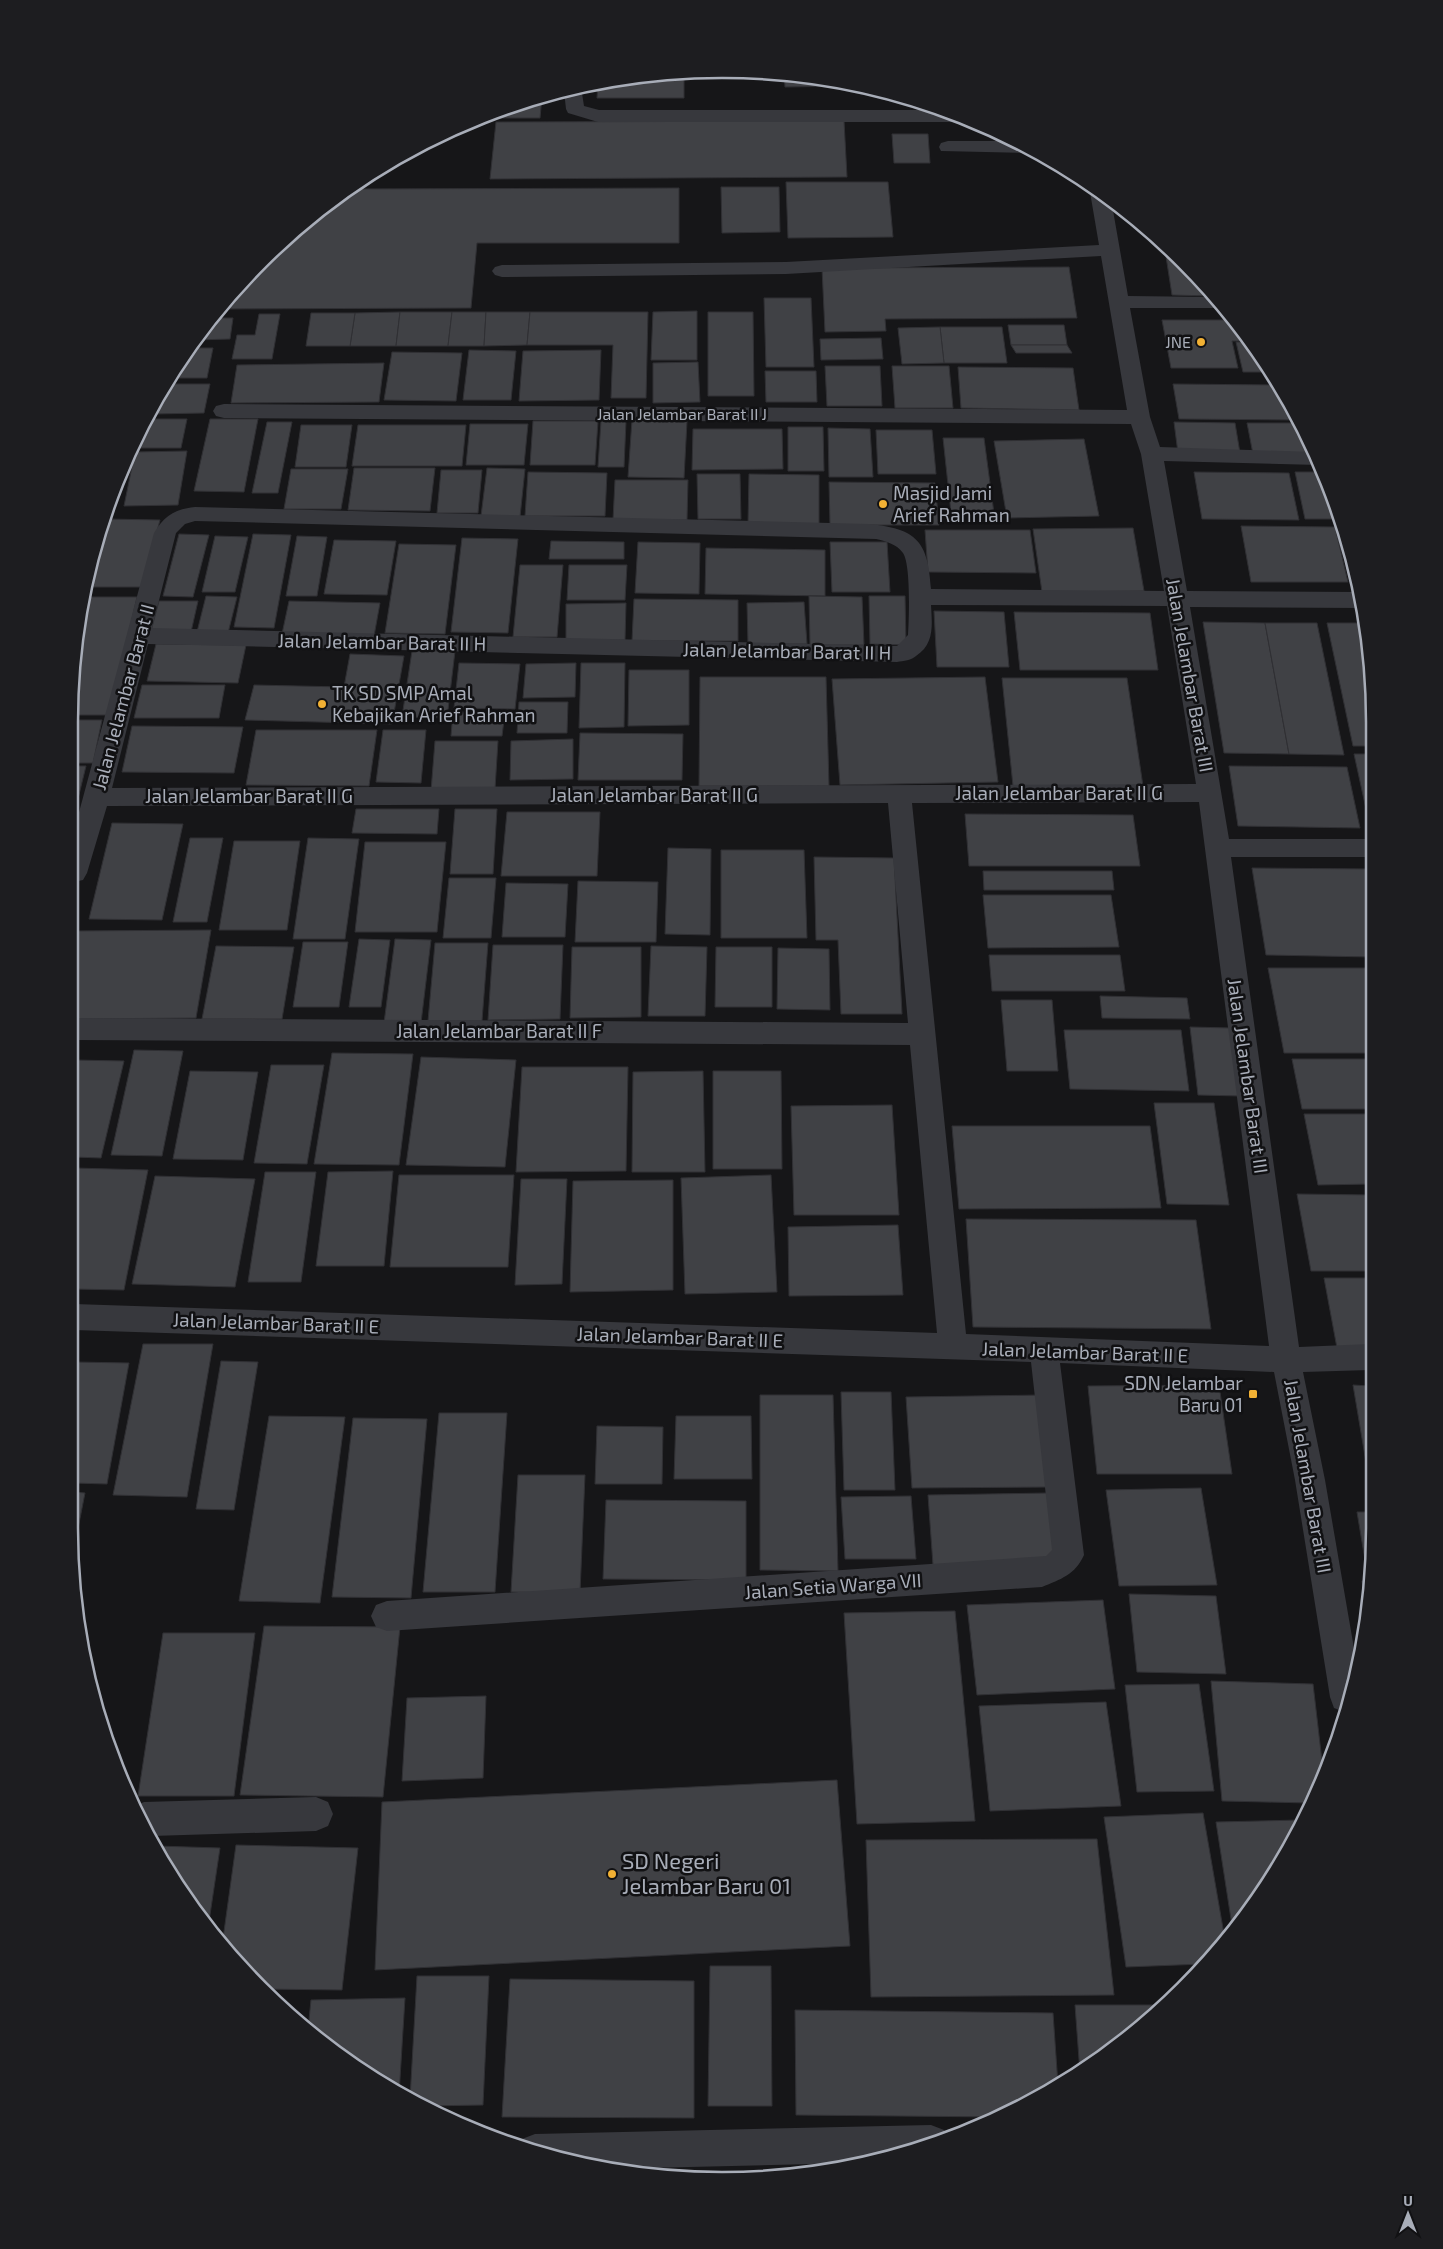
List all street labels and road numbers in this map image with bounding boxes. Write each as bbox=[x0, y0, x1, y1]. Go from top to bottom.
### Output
street label: Jalan Jelambar Barat II J bbox=[597, 404, 767, 423]
street label: Jalan Jelambar Barat III bbox=[1162, 576, 1219, 774]
street label: Jalan Jelambar Barat II bbox=[87, 601, 158, 792]
street label: Jalan Jelambar Barat II H bbox=[278, 628, 486, 655]
street label: Jalan Jelambar Barat II H bbox=[683, 637, 891, 664]
street label: Jalan Jelambar Barat II G bbox=[955, 781, 1163, 804]
street label: Jalan Jelambar Barat II G bbox=[550, 783, 758, 806]
street label: Jalan Jelambar Barat II G bbox=[145, 784, 353, 807]
street label: Jalan Jelambar Barat III bbox=[1223, 977, 1274, 1175]
street label: Jalan Jelambar Barat II F bbox=[396, 1019, 602, 1042]
street label: Jalan Jelambar Barat II E bbox=[172, 1307, 380, 1338]
street label: Jalan Jelambar Barat II E bbox=[576, 1321, 784, 1352]
street label: Jalan Jelambar Barat II E bbox=[981, 1336, 1189, 1367]
street label: Jalan Jelambar Barat III bbox=[1280, 1377, 1337, 1575]
street label: Jalan Setia Warga VII bbox=[744, 1568, 922, 1603]

